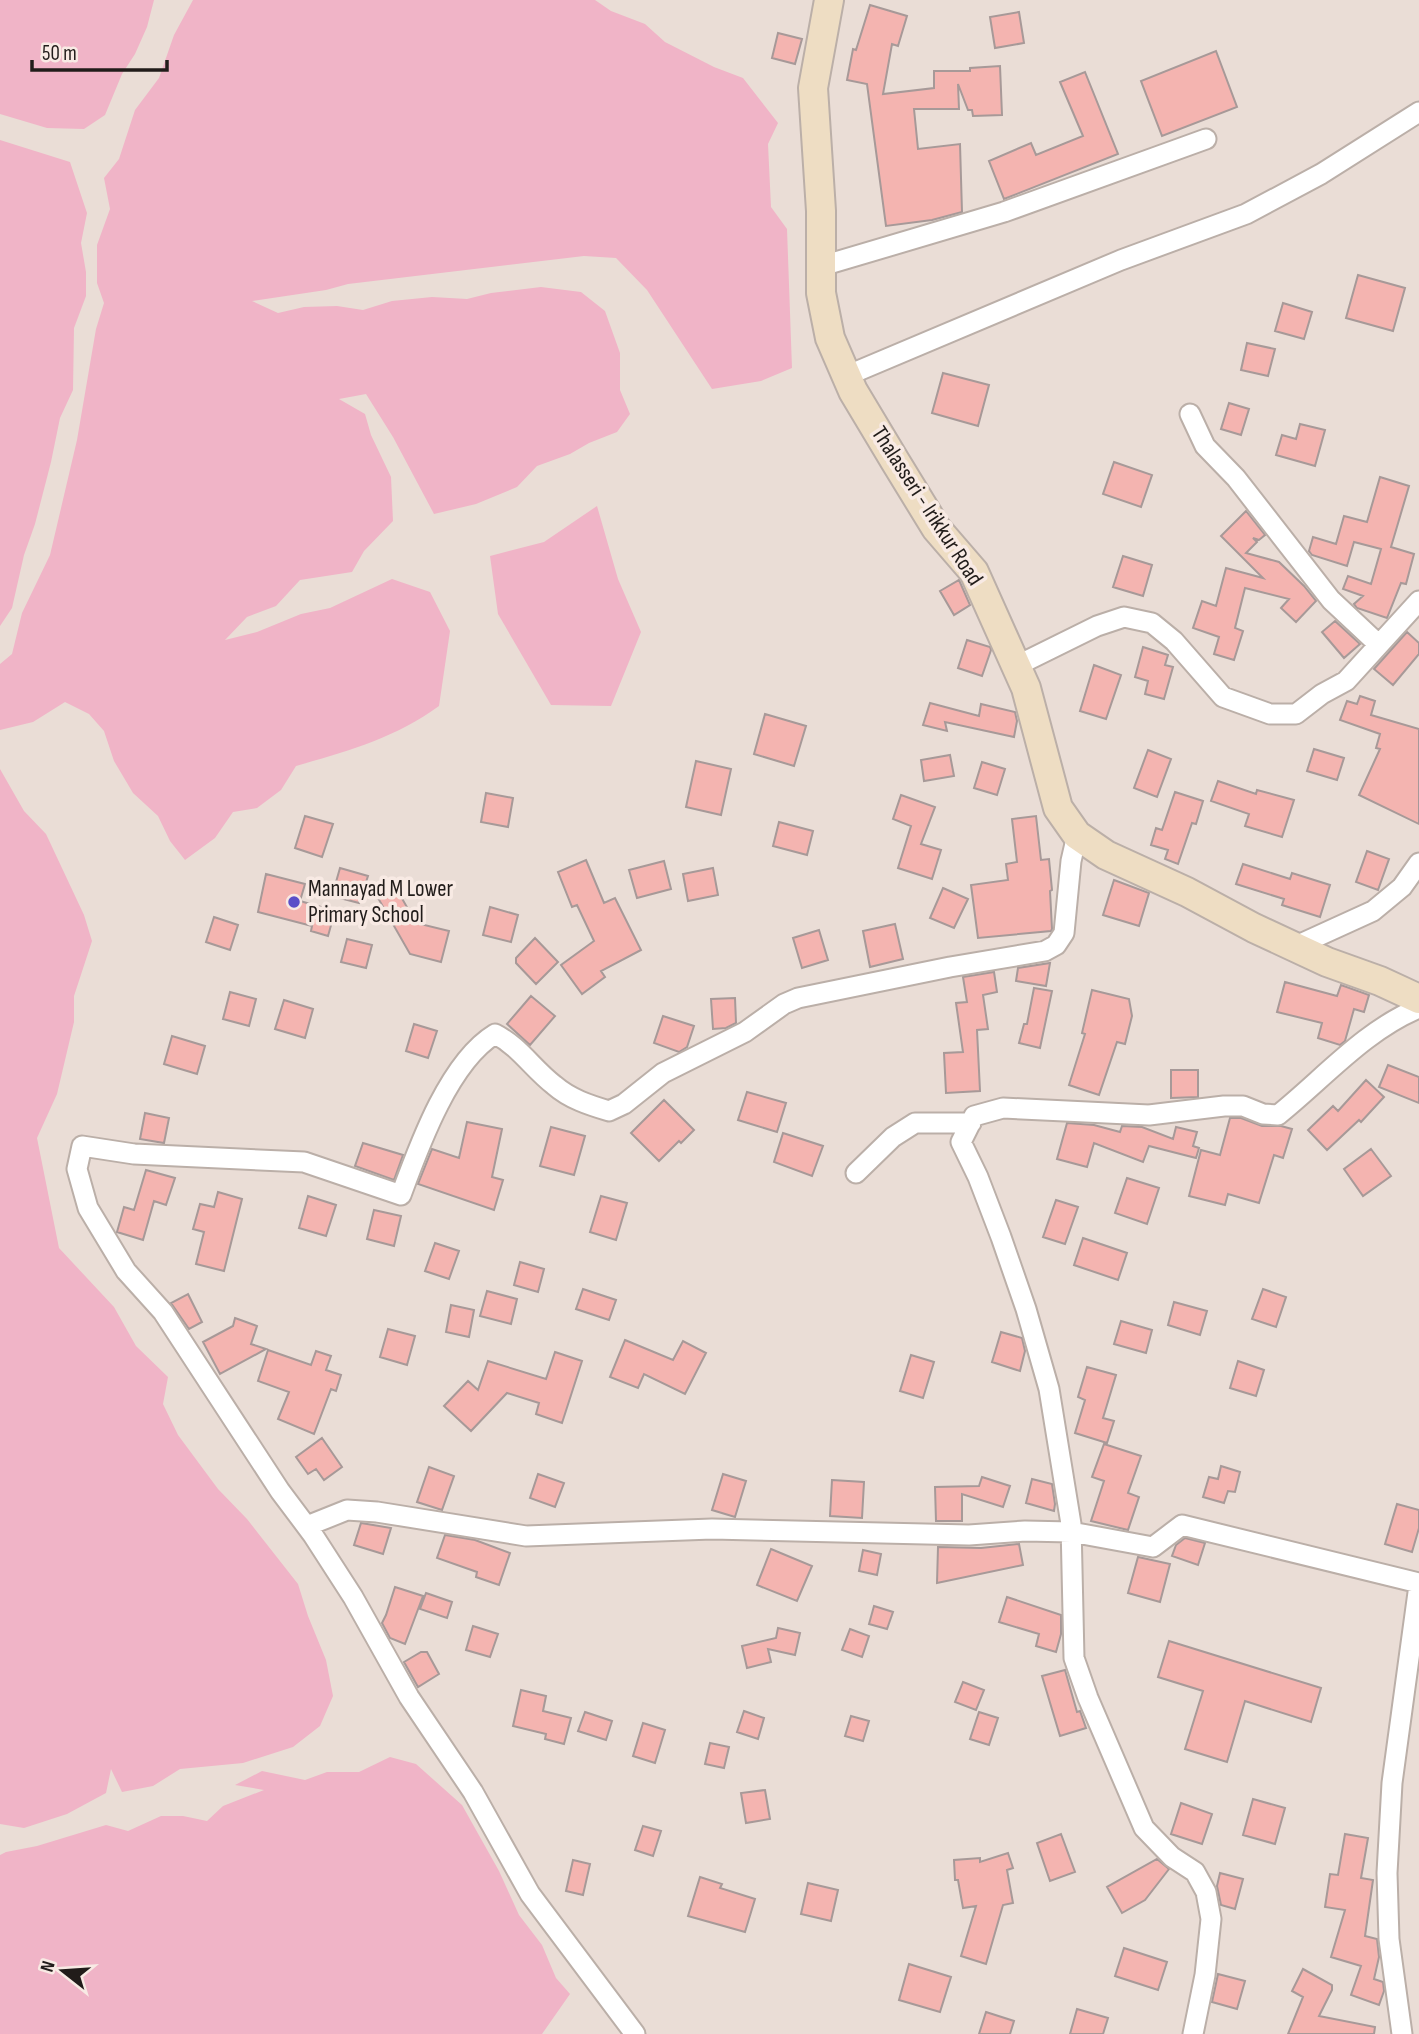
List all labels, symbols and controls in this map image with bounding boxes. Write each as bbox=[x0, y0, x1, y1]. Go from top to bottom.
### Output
scale bar bbox=[32, 28, 166, 72]
text: 50 m bbox=[42, 41, 77, 66]
street label: Thalasseri - Irikkur Road bbox=[865, 421, 989, 591]
place label: Mannayad M Lower Primary School bbox=[308, 875, 454, 929]
marker: Mannayad M Lower Primary School bbox=[286, 894, 302, 910]
north arrow bbox=[28, 1936, 98, 2006]
text: N bbox=[36, 1958, 61, 1975]

